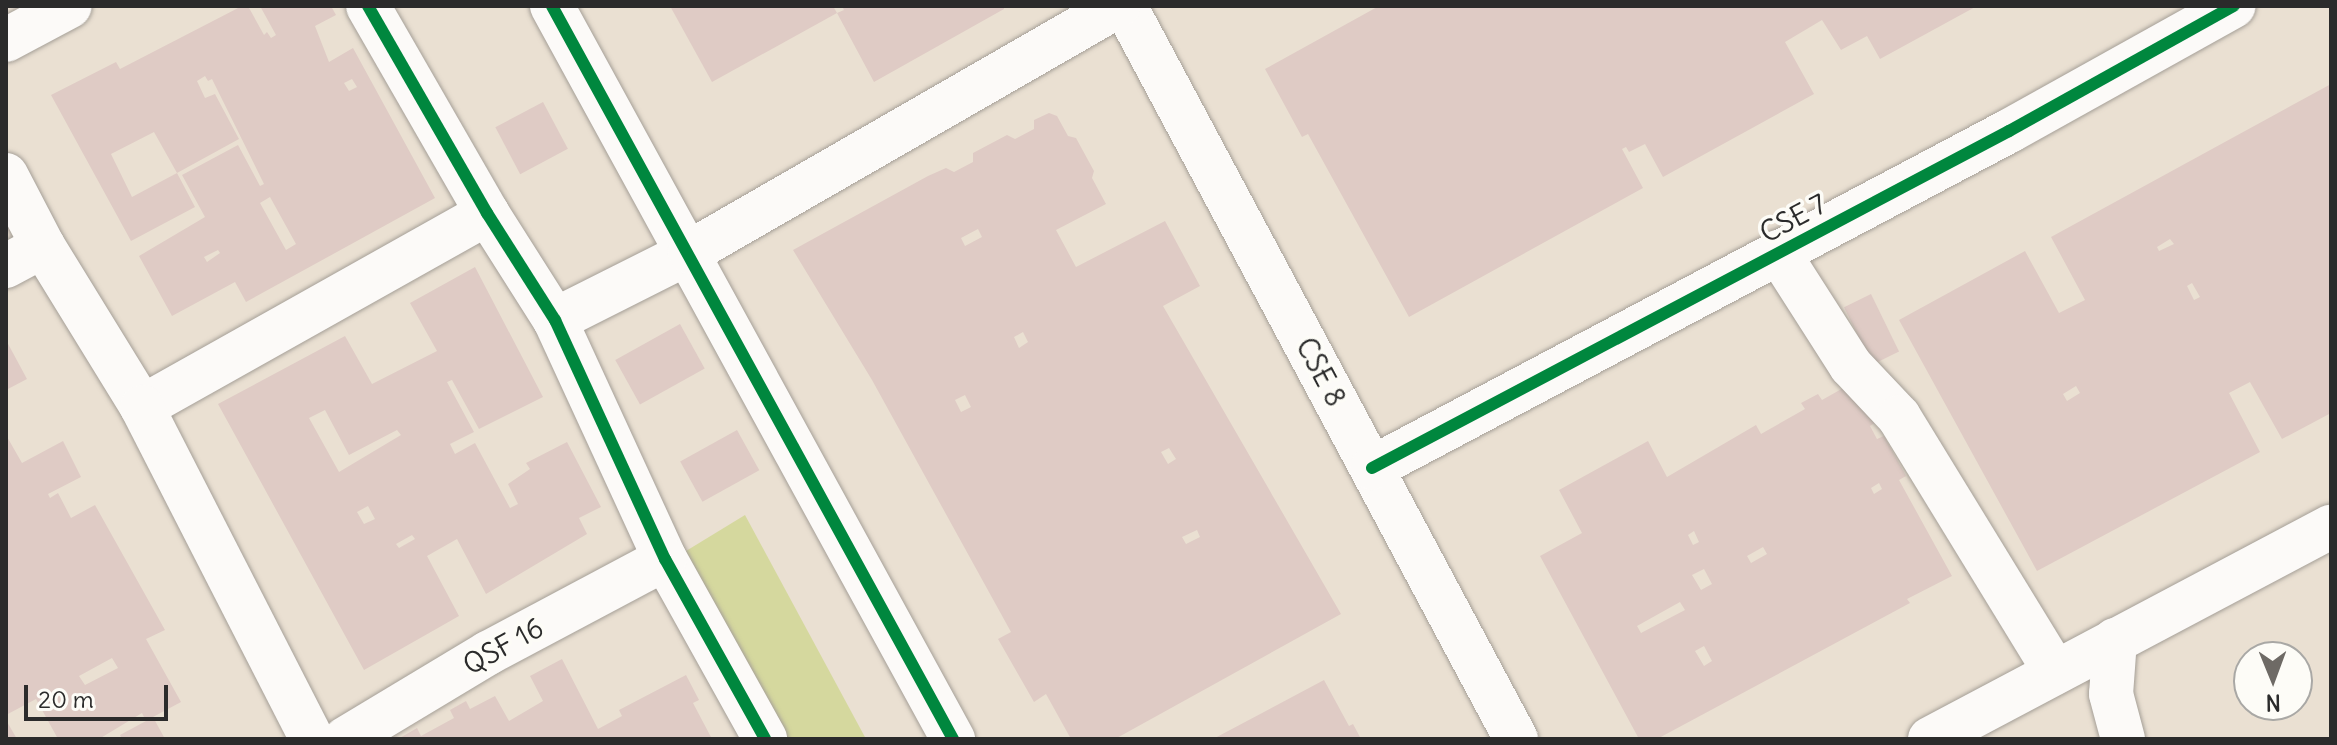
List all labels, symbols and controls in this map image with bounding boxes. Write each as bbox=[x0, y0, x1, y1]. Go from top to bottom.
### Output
street label: CSE 7 bbox=[1754, 187, 1832, 249]
street label: CSE 8 bbox=[1289, 332, 1353, 412]
street label: QSF 16 bbox=[457, 610, 549, 682]
north arrow bbox=[2233, 641, 2313, 721]
scale bar bbox=[28, 669, 172, 719]
text: 20 m bbox=[38, 684, 94, 714]
text: N bbox=[2266, 689, 2281, 717]

